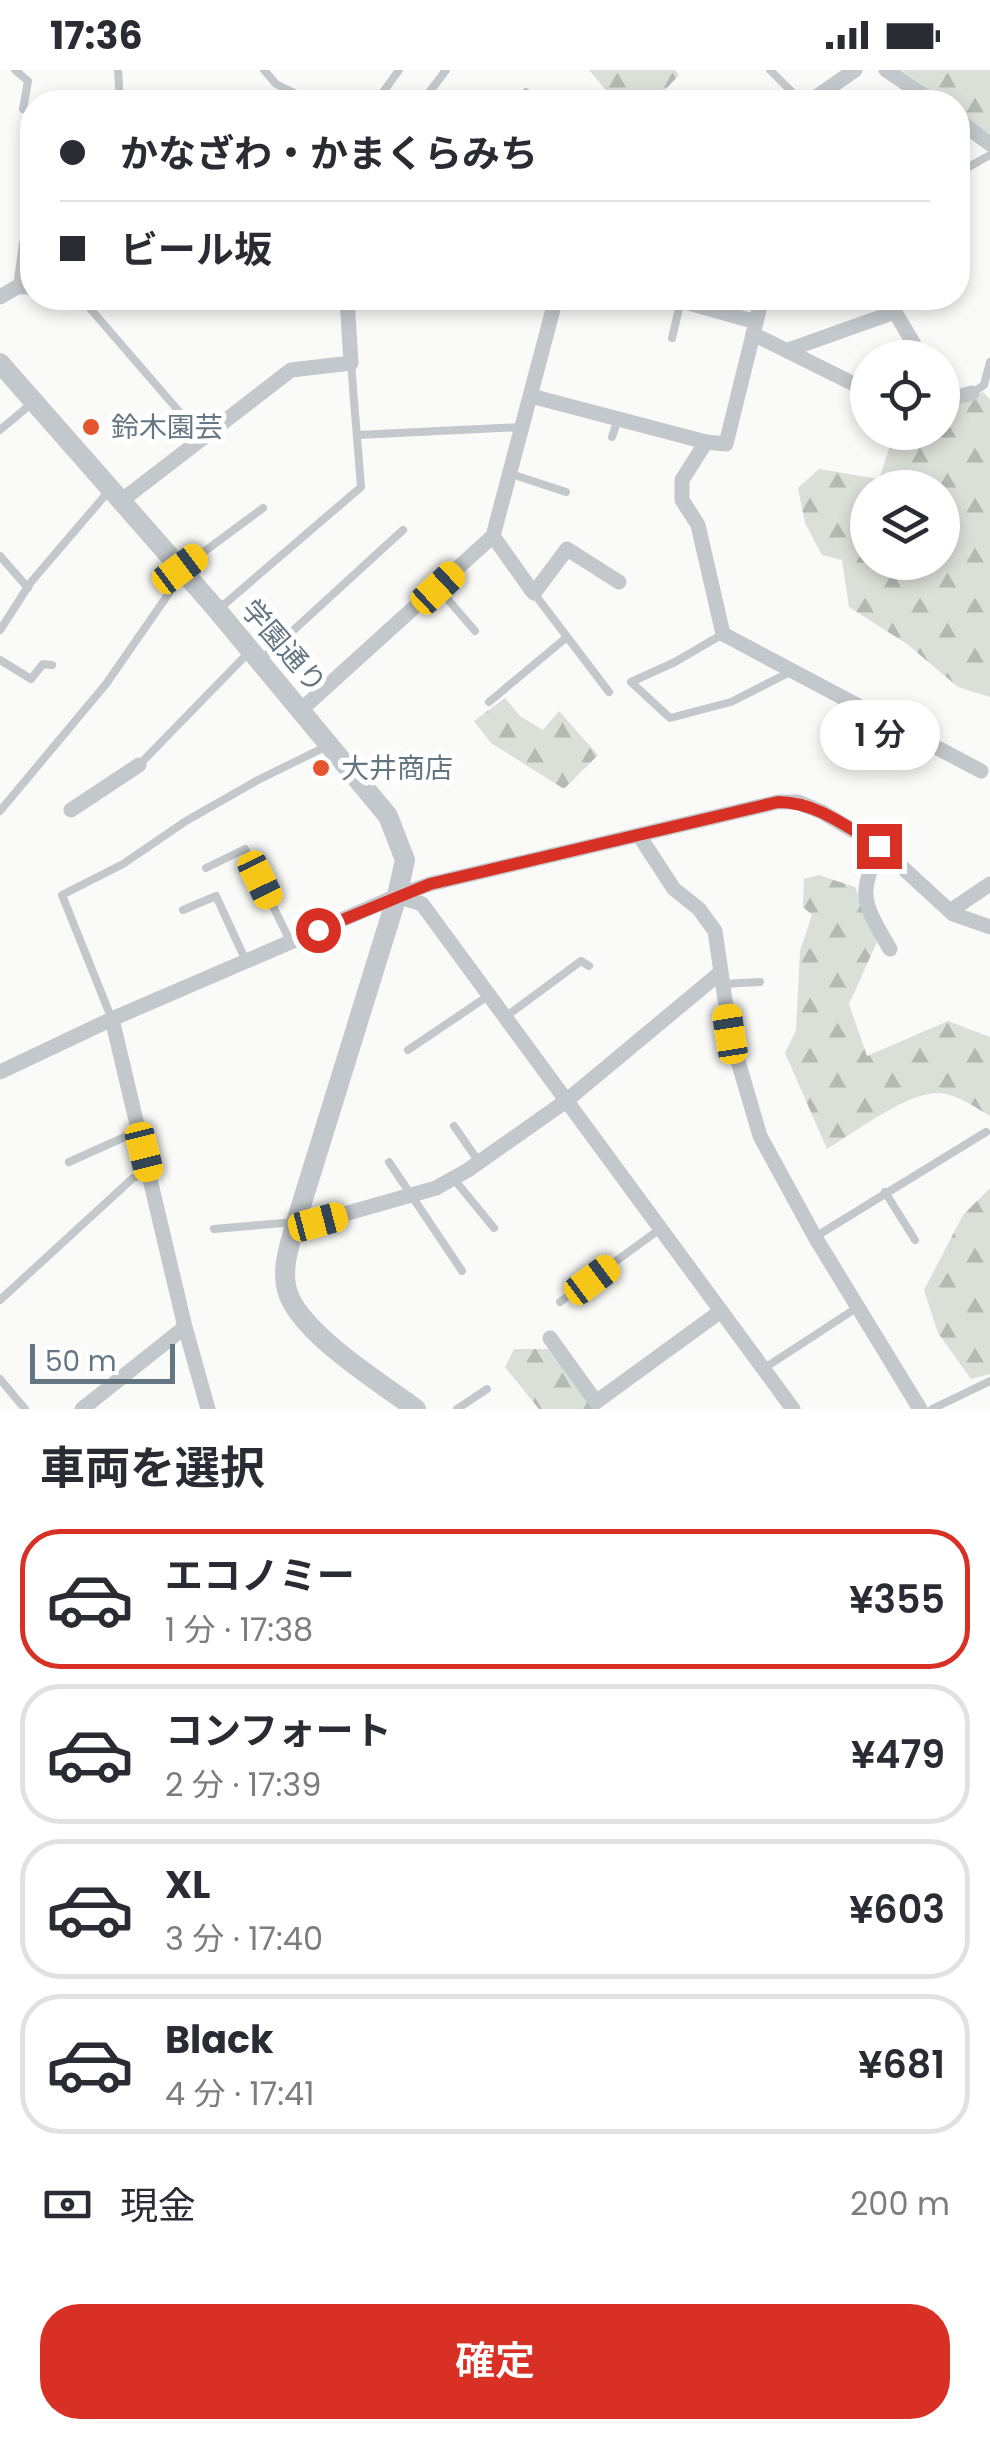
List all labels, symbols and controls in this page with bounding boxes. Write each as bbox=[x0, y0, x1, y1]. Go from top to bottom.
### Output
text: 17:36 bbox=[50, 9, 143, 62]
text: かなざわ・かまくらみち bbox=[120, 127, 538, 180]
text: ビール坂 bbox=[120, 223, 272, 276]
map controls bbox=[850, 340, 960, 580]
button: locate bbox=[850, 340, 960, 450]
place label: 鈴木園芸 bbox=[111, 408, 223, 447]
marker: 鈴木園芸 bbox=[80, 416, 102, 438]
button: layers bbox=[850, 470, 960, 580]
car bbox=[147, 539, 213, 599]
car bbox=[406, 557, 470, 619]
street label: 学園通り bbox=[232, 591, 335, 701]
callout: 1 分 bbox=[819, 701, 939, 771]
text: 1 分 bbox=[854, 712, 906, 757]
place label: 大井商店 bbox=[341, 749, 453, 788]
marker: 大井商店 bbox=[310, 757, 332, 779]
route end bbox=[857, 824, 902, 869]
car bbox=[233, 846, 287, 914]
route start bbox=[296, 908, 341, 953]
car bbox=[710, 1002, 750, 1066]
car bbox=[122, 1119, 166, 1185]
car bbox=[285, 1200, 351, 1244]
car bbox=[559, 1250, 625, 1310]
scale bar bbox=[30, 1339, 175, 1384]
text: 50 m bbox=[45, 1342, 116, 1381]
text: 車両を選択 bbox=[40, 1437, 265, 1500]
text: エコノミー bbox=[165, 1549, 355, 1602]
icon: car bbox=[45, 1554, 135, 1644]
text: ¥355 bbox=[849, 1573, 945, 1626]
text: 1 分 · 17:38 bbox=[165, 1607, 313, 1652]
text: コンフォート bbox=[165, 1704, 392, 1757]
icon: car bbox=[45, 1709, 135, 1799]
text: ¥479 bbox=[851, 1728, 945, 1781]
text: 2 分 · 17:39 bbox=[165, 1762, 321, 1807]
text: XL bbox=[165, 1858, 210, 1911]
icon: car bbox=[45, 1864, 135, 1954]
text: ¥603 bbox=[849, 1883, 945, 1936]
text: 3 分 · 17:40 bbox=[165, 1916, 323, 1961]
text: Black bbox=[165, 2013, 274, 2066]
icon: car bbox=[45, 2019, 135, 2109]
text: ¥681 bbox=[858, 2038, 945, 2091]
text: 4 分 · 17:41 bbox=[165, 2071, 314, 2116]
icon: cash bbox=[40, 2177, 95, 2232]
text: 現金 bbox=[120, 2179, 196, 2232]
text: 200 m bbox=[850, 2181, 950, 2226]
button: 確定 bbox=[40, 2304, 950, 2419]

